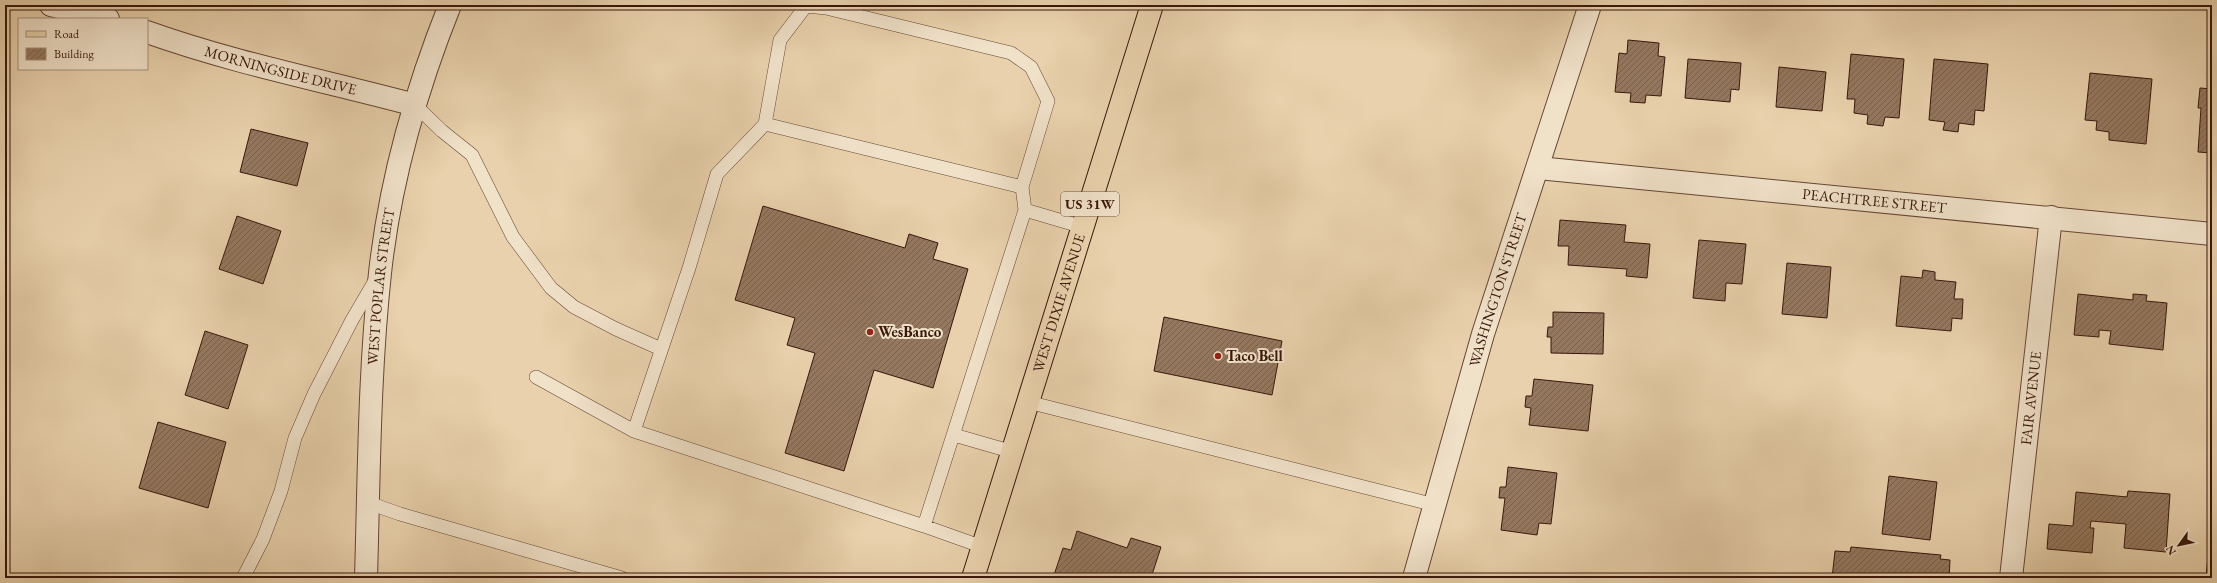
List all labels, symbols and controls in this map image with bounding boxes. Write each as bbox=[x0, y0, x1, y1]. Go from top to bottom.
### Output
legend bbox=[18, 18, 148, 70]
text: Road bbox=[54, 26, 80, 42]
street label: MORNINGSIDE DRIVE bbox=[202, 41, 359, 99]
text: Building bbox=[54, 46, 95, 62]
street label: PEACHTREE STREET bbox=[1801, 184, 1948, 217]
road number: US 31W bbox=[1061, 192, 1119, 216]
street label: WEST POPLAR STREET bbox=[363, 205, 399, 366]
street label: WASHINGTON STREET bbox=[1464, 210, 1531, 369]
street label: WEST DIXIE AVENUE bbox=[1028, 231, 1089, 375]
place label: WesBanco bbox=[878, 322, 942, 341]
marker: WesBanco bbox=[865, 327, 875, 337]
place label: Taco Bell bbox=[1226, 346, 1284, 365]
street label: FAIR AVENUE bbox=[2016, 350, 2045, 446]
marker: Taco Bell bbox=[1213, 351, 1223, 361]
north arrow bbox=[2159, 525, 2199, 565]
text: N bbox=[2162, 543, 2179, 558]

